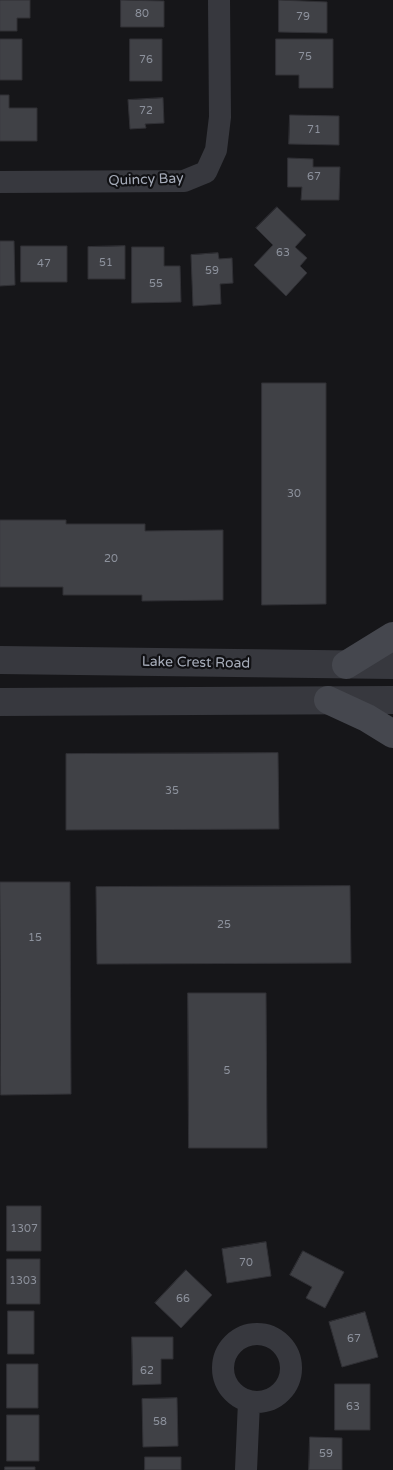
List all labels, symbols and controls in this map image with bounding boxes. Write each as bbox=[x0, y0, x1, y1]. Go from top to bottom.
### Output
house number: 80 bbox=[135, 7, 149, 21]
house number: 79 bbox=[296, 10, 310, 24]
house number: 75 bbox=[298, 50, 312, 64]
house number: 76 bbox=[139, 53, 153, 67]
house number: 72 bbox=[139, 104, 153, 118]
house number: 71 bbox=[307, 123, 321, 137]
street label: Quincy Bay bbox=[108, 170, 184, 190]
house number: 67 bbox=[307, 170, 321, 184]
house number: 63 bbox=[276, 246, 290, 260]
house number: 51 bbox=[99, 256, 113, 270]
house number: 47 bbox=[37, 257, 51, 271]
house number: 59 bbox=[205, 264, 219, 278]
house number: 55 bbox=[149, 277, 163, 291]
house number: 30 bbox=[287, 487, 301, 501]
house number: 20 bbox=[104, 552, 118, 566]
street label: Lake Crest Road bbox=[142, 654, 250, 672]
house number: 35 bbox=[165, 784, 179, 798]
house number: 25 bbox=[217, 918, 231, 932]
house number: 15 bbox=[28, 931, 42, 945]
house number: 5 bbox=[224, 1064, 230, 1078]
house number: 1307 bbox=[10, 1222, 38, 1236]
house number: 70 bbox=[239, 1256, 253, 1270]
house number: 1303 bbox=[9, 1274, 37, 1288]
house number: 66 bbox=[176, 1292, 190, 1306]
house number: 67 bbox=[347, 1332, 361, 1346]
house number: 62 bbox=[140, 1364, 154, 1378]
house number: 63 bbox=[346, 1400, 360, 1414]
house number: 58 bbox=[153, 1415, 167, 1429]
house number: 59 bbox=[319, 1447, 333, 1461]

